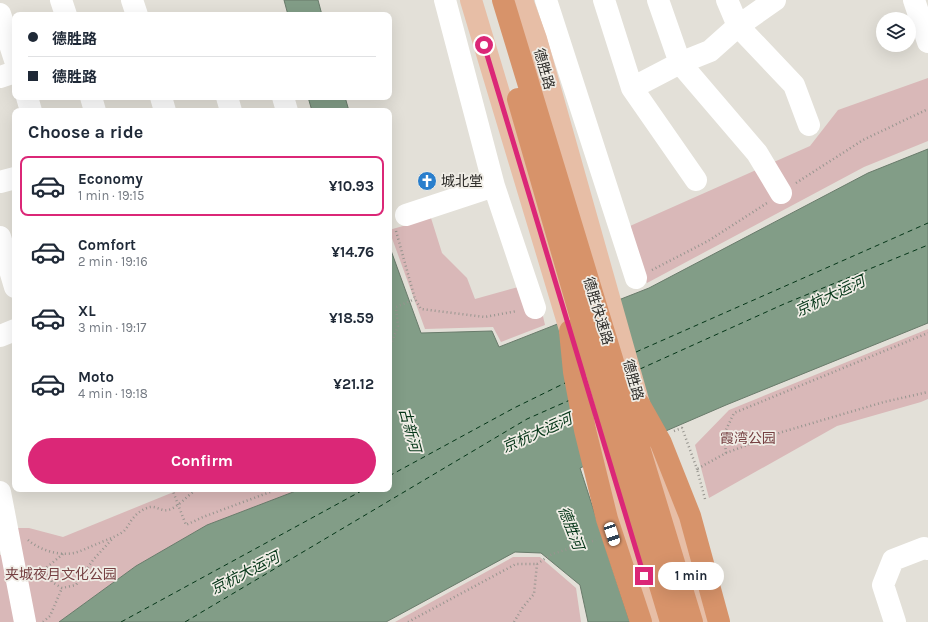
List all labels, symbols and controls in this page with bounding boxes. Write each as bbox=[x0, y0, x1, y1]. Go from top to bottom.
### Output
map controls bbox=[876, 12, 916, 52]
button: layers bbox=[876, 12, 916, 52]
text: 德胜路 bbox=[52, 30, 97, 48]
route start bbox=[475, 36, 493, 54]
street label: 德胜路 bbox=[530, 46, 558, 92]
text: 德胜路 bbox=[52, 68, 97, 86]
text: Choose a ride bbox=[28, 121, 143, 143]
icon: car bbox=[30, 168, 66, 204]
text: Economy bbox=[78, 170, 143, 188]
church icon: 城北堂 bbox=[416, 170, 438, 192]
place label: 城北堂 bbox=[441, 173, 483, 190]
text: ¥10.93 bbox=[329, 177, 374, 195]
text: 1 min · 19:15 bbox=[78, 188, 144, 203]
icon: car bbox=[30, 234, 66, 270]
text: Comfort bbox=[78, 236, 136, 254]
text: ¥14.76 bbox=[331, 243, 374, 261]
text: 2 min · 19:16 bbox=[78, 254, 148, 269]
water label: 京杭大运河 bbox=[792, 271, 871, 320]
street label: 德胜快速路 bbox=[580, 275, 616, 347]
icon: car bbox=[30, 300, 66, 336]
text: XL bbox=[78, 302, 96, 320]
text: ¥18.59 bbox=[329, 309, 374, 327]
text: 3 min · 19:17 bbox=[78, 320, 146, 335]
street label: 德胜路 bbox=[619, 357, 647, 403]
icon: car bbox=[30, 366, 66, 402]
text: Moto bbox=[78, 368, 114, 386]
text: ¥21.12 bbox=[333, 375, 374, 393]
text: 4 min · 19:18 bbox=[78, 386, 148, 401]
water label: 古新河 bbox=[395, 406, 425, 457]
water label: 京杭大运河 bbox=[499, 408, 578, 456]
park label: 霞湾公园 bbox=[720, 430, 776, 447]
button: Confirm bbox=[28, 438, 376, 484]
water label: 德胜河 bbox=[555, 504, 589, 555]
car bbox=[603, 521, 621, 547]
water label: 京杭大运河 bbox=[207, 547, 285, 598]
callout: 1 min bbox=[658, 562, 724, 590]
park label: 夹城夜月文化公园 bbox=[5, 566, 117, 583]
route end bbox=[635, 567, 653, 585]
text: 1 min bbox=[675, 568, 707, 583]

